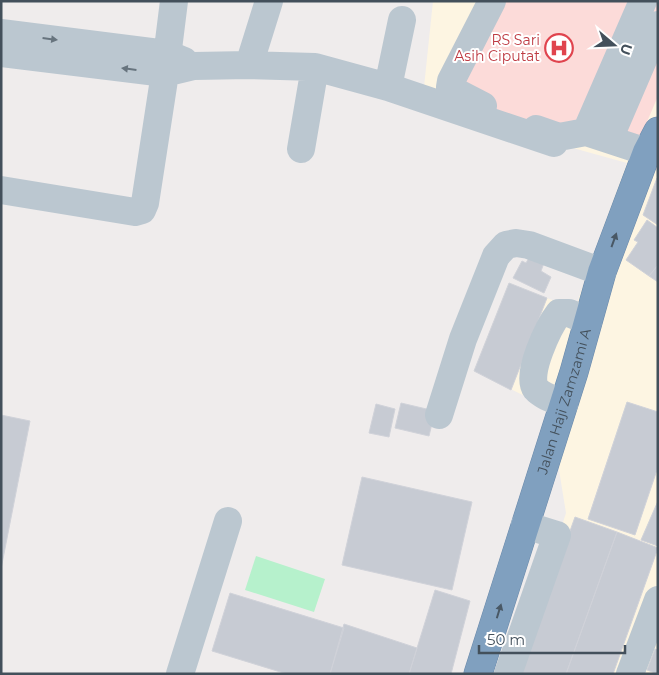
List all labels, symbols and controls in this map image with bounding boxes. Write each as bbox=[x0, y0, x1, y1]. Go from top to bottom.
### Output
north arrow bbox=[589, 20, 639, 70]
place label: RS Sari Asih Ciputat bbox=[454, 31, 540, 65]
hospital icon: RS Sari Asih Ciputat bbox=[544, 33, 574, 63]
one-way arrow bbox=[42, 35, 58, 43]
text: U bbox=[616, 41, 637, 57]
one-way arrow bbox=[121, 65, 137, 73]
one-way arrow bbox=[610, 232, 618, 247]
street label: Jalan Haji Zamzami A bbox=[533, 325, 595, 477]
one-way arrow bbox=[495, 603, 503, 618]
scale bar bbox=[479, 622, 625, 654]
text: 50 m bbox=[487, 630, 525, 649]

